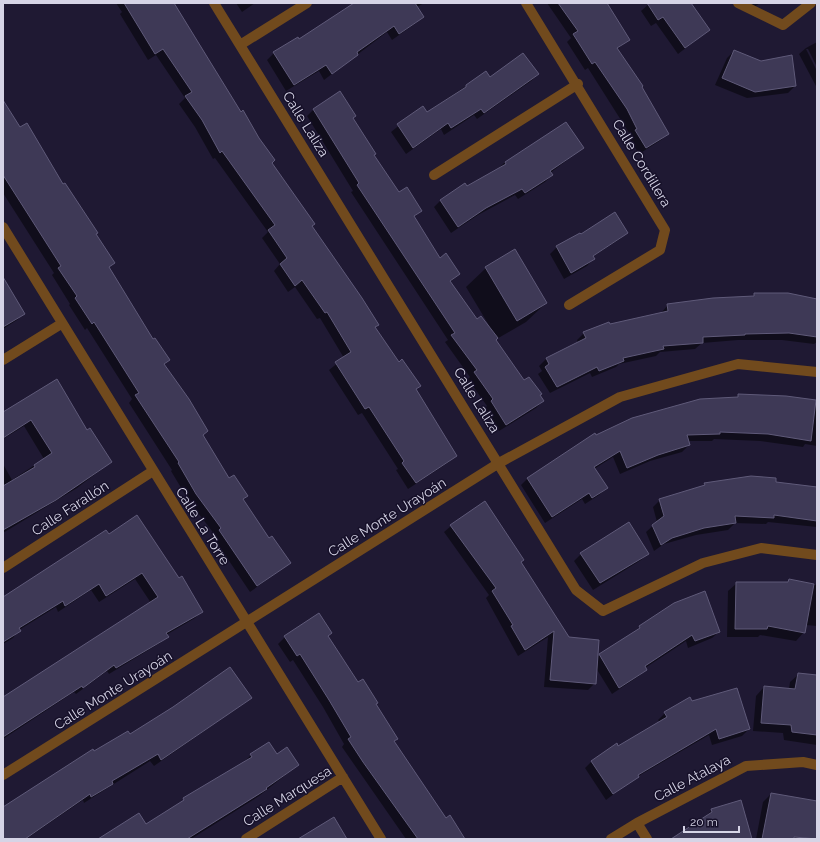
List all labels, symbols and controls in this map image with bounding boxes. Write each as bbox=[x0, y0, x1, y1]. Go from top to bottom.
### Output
street label: Calle Laliza bbox=[280, 88, 332, 160]
street label: Calle Cordillera bbox=[610, 116, 674, 210]
street label: Calle Laliza bbox=[451, 364, 503, 436]
street label: Calle Monte Urayoán bbox=[325, 474, 449, 560]
street label: Calle Farallón bbox=[29, 477, 111, 539]
street label: Calle La Torre bbox=[173, 484, 233, 568]
street label: Calle Monte Urayoán bbox=[51, 647, 175, 733]
street label: Calle Atalaya bbox=[651, 751, 733, 805]
street label: Calle Marquesa bbox=[240, 763, 334, 829]
scale bar bbox=[684, 808, 739, 834]
text: 20 m bbox=[690, 815, 718, 829]

